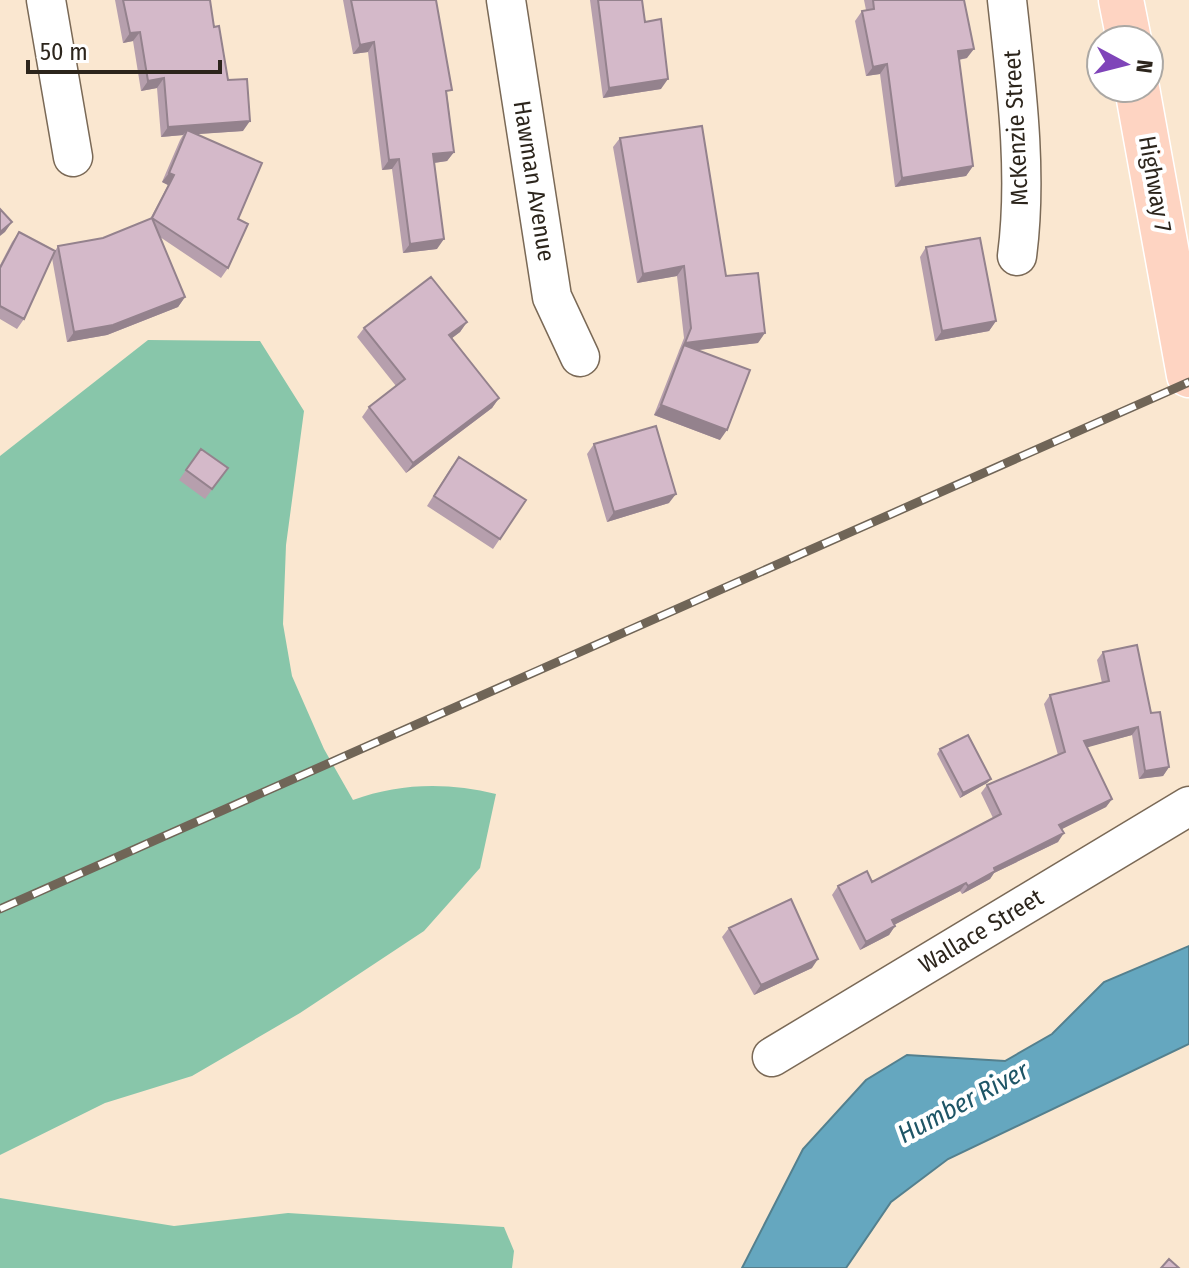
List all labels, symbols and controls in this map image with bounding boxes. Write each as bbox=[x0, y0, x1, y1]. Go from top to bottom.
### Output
scale bar bbox=[28, 24, 220, 74]
north arrow bbox=[1085, 24, 1165, 104]
text: 50 m bbox=[40, 38, 88, 66]
street label: McKenzie Street bbox=[998, 49, 1034, 207]
text: N bbox=[1130, 58, 1159, 75]
street label: Hawman Avenue bbox=[507, 99, 561, 263]
street label: Highway 7 bbox=[1133, 134, 1177, 235]
street label: Wallace Street bbox=[914, 883, 1048, 979]
water label: Humber River bbox=[893, 1055, 1035, 1150]

